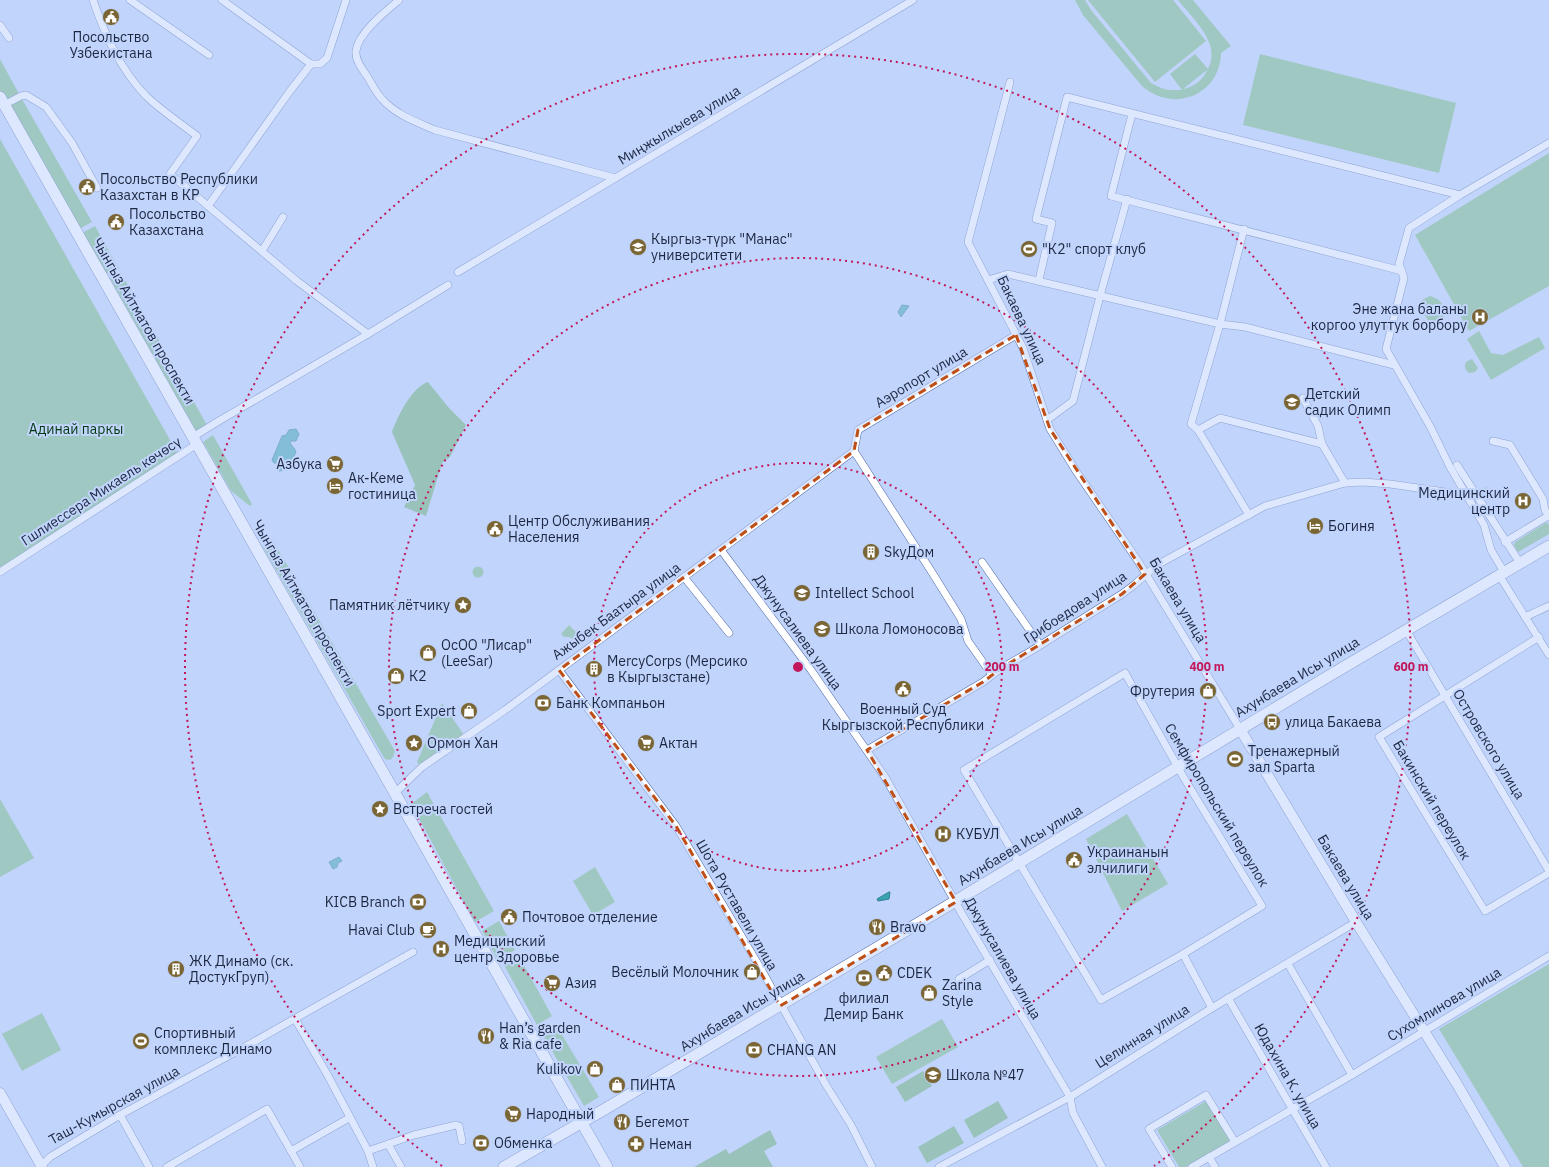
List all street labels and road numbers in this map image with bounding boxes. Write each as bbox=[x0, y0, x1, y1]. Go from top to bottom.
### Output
street label: Миңжылкыева улица bbox=[614, 81, 744, 169]
street label: Чынгыз Айтматов проспекти bbox=[89, 234, 199, 408]
street label: Бакаева улица bbox=[993, 273, 1051, 368]
street label: Аэропорт улица bbox=[872, 342, 971, 412]
street label: Гшлиессера Микаель көчөсү bbox=[18, 432, 184, 549]
street label: Чынгыз Айтматов проспекти bbox=[249, 516, 359, 690]
street label: Бакаева улица bbox=[1145, 554, 1211, 646]
street label: Ажыбек Баатыра улица bbox=[548, 558, 684, 664]
street label: Грибоедова улица bbox=[1020, 567, 1130, 647]
street label: Джунусалиева улица bbox=[750, 571, 846, 694]
street label: Ахунбаева Исы улица bbox=[1231, 632, 1363, 721]
street label: Островского улица bbox=[1449, 686, 1529, 803]
street label: Семфиропольский переулок bbox=[1161, 720, 1273, 890]
street label: Бакинский переулок bbox=[1389, 737, 1475, 863]
street label: Ахунбаева Исы улица bbox=[954, 800, 1086, 889]
street label: Бакаева улица bbox=[1313, 831, 1379, 923]
street label: Шота Руставели улица bbox=[692, 836, 782, 974]
street label: Джунусалиева улица bbox=[961, 893, 1046, 1023]
street label: Сухомлинова улица bbox=[1384, 963, 1505, 1045]
street label: Ахунбаева Исы улица bbox=[676, 966, 808, 1055]
street label: Целинная улица bbox=[1092, 1000, 1193, 1072]
street label: Юдахина К. улица bbox=[1251, 1020, 1326, 1132]
street label: Таш-Кумырская улица bbox=[45, 1061, 183, 1148]

